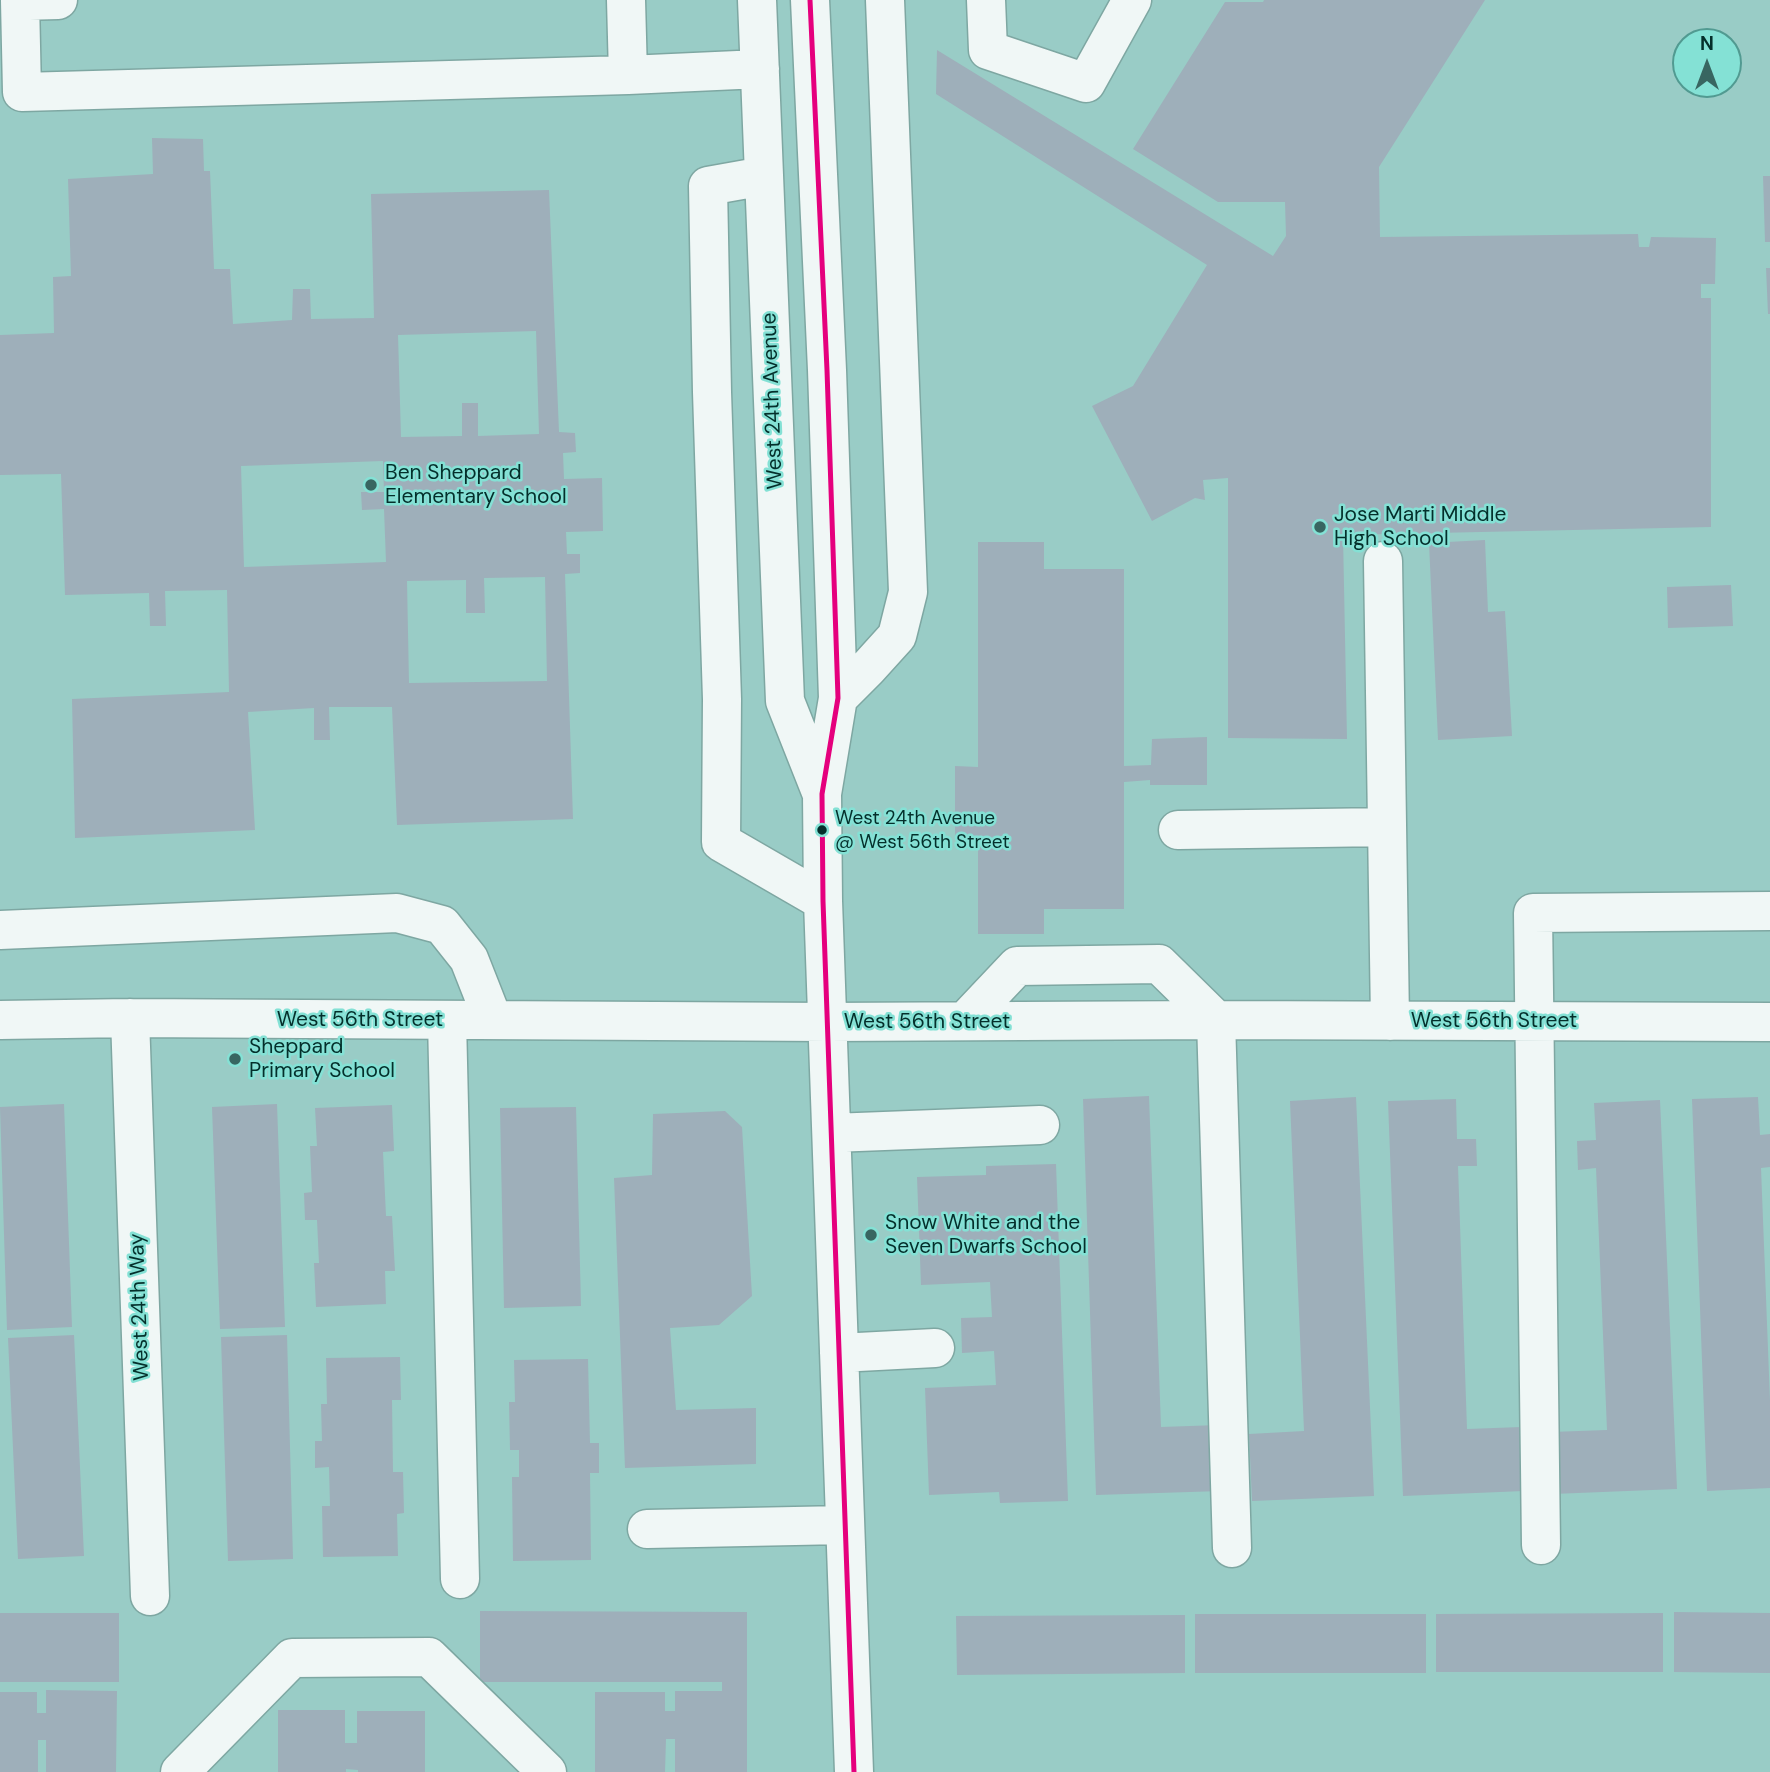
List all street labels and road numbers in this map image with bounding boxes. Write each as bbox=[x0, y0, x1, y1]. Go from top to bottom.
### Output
street label: West 24th Avenue bbox=[757, 312, 789, 490]
street label: West 56th Street bbox=[277, 1007, 443, 1033]
street label: West 56th Street bbox=[1411, 1008, 1577, 1034]
street label: West 56th Street bbox=[844, 1009, 1010, 1035]
street label: West 24th Way bbox=[125, 1233, 155, 1381]

